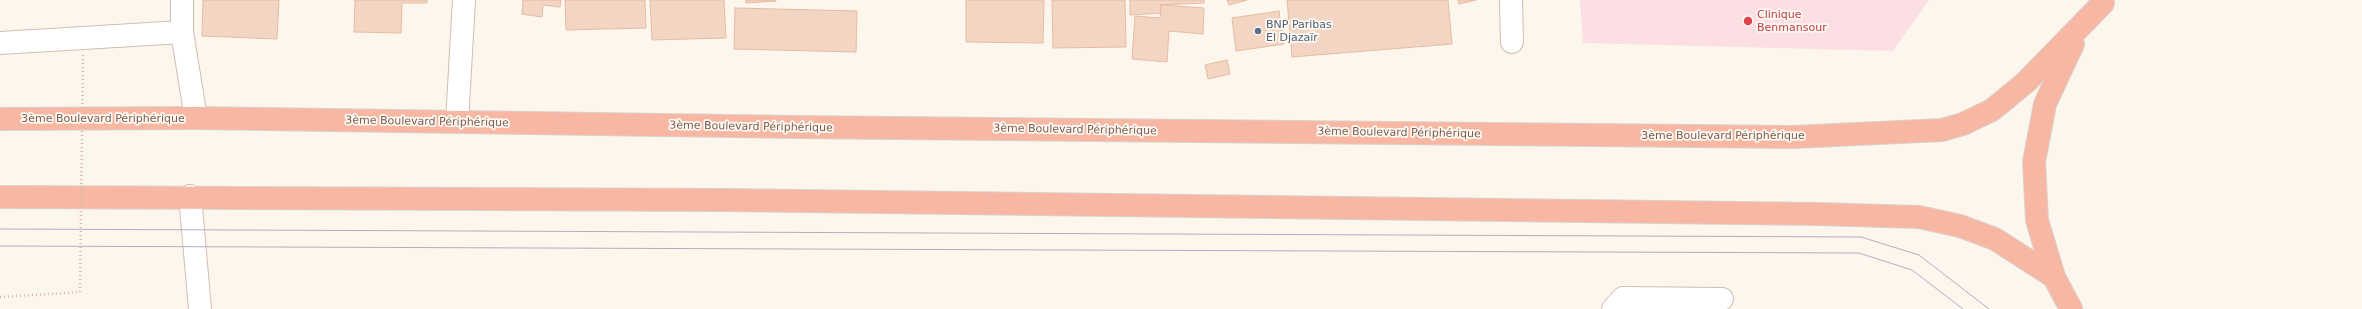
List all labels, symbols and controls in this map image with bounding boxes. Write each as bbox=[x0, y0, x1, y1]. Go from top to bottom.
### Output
place label: Clinique Benmansour bbox=[1757, 8, 1827, 34]
marker: Clinique Benmansour bbox=[1742, 15, 1754, 27]
place label: BNP Paribas El Djazaïr bbox=[1266, 18, 1332, 44]
marker: BNP Paribas El Djazaïr bbox=[1253, 26, 1263, 36]
street label: 3ème Boulevard Périphérique bbox=[21, 112, 185, 126]
street label: 3ème Boulevard Périphérique bbox=[345, 114, 509, 130]
street label: 3ème Boulevard Périphérique bbox=[669, 119, 833, 135]
street label: 3ème Boulevard Périphérique bbox=[993, 122, 1157, 138]
street label: 3ème Boulevard Périphérique bbox=[1317, 125, 1481, 141]
street label: 3ème Boulevard Périphérique bbox=[1641, 129, 1805, 143]

